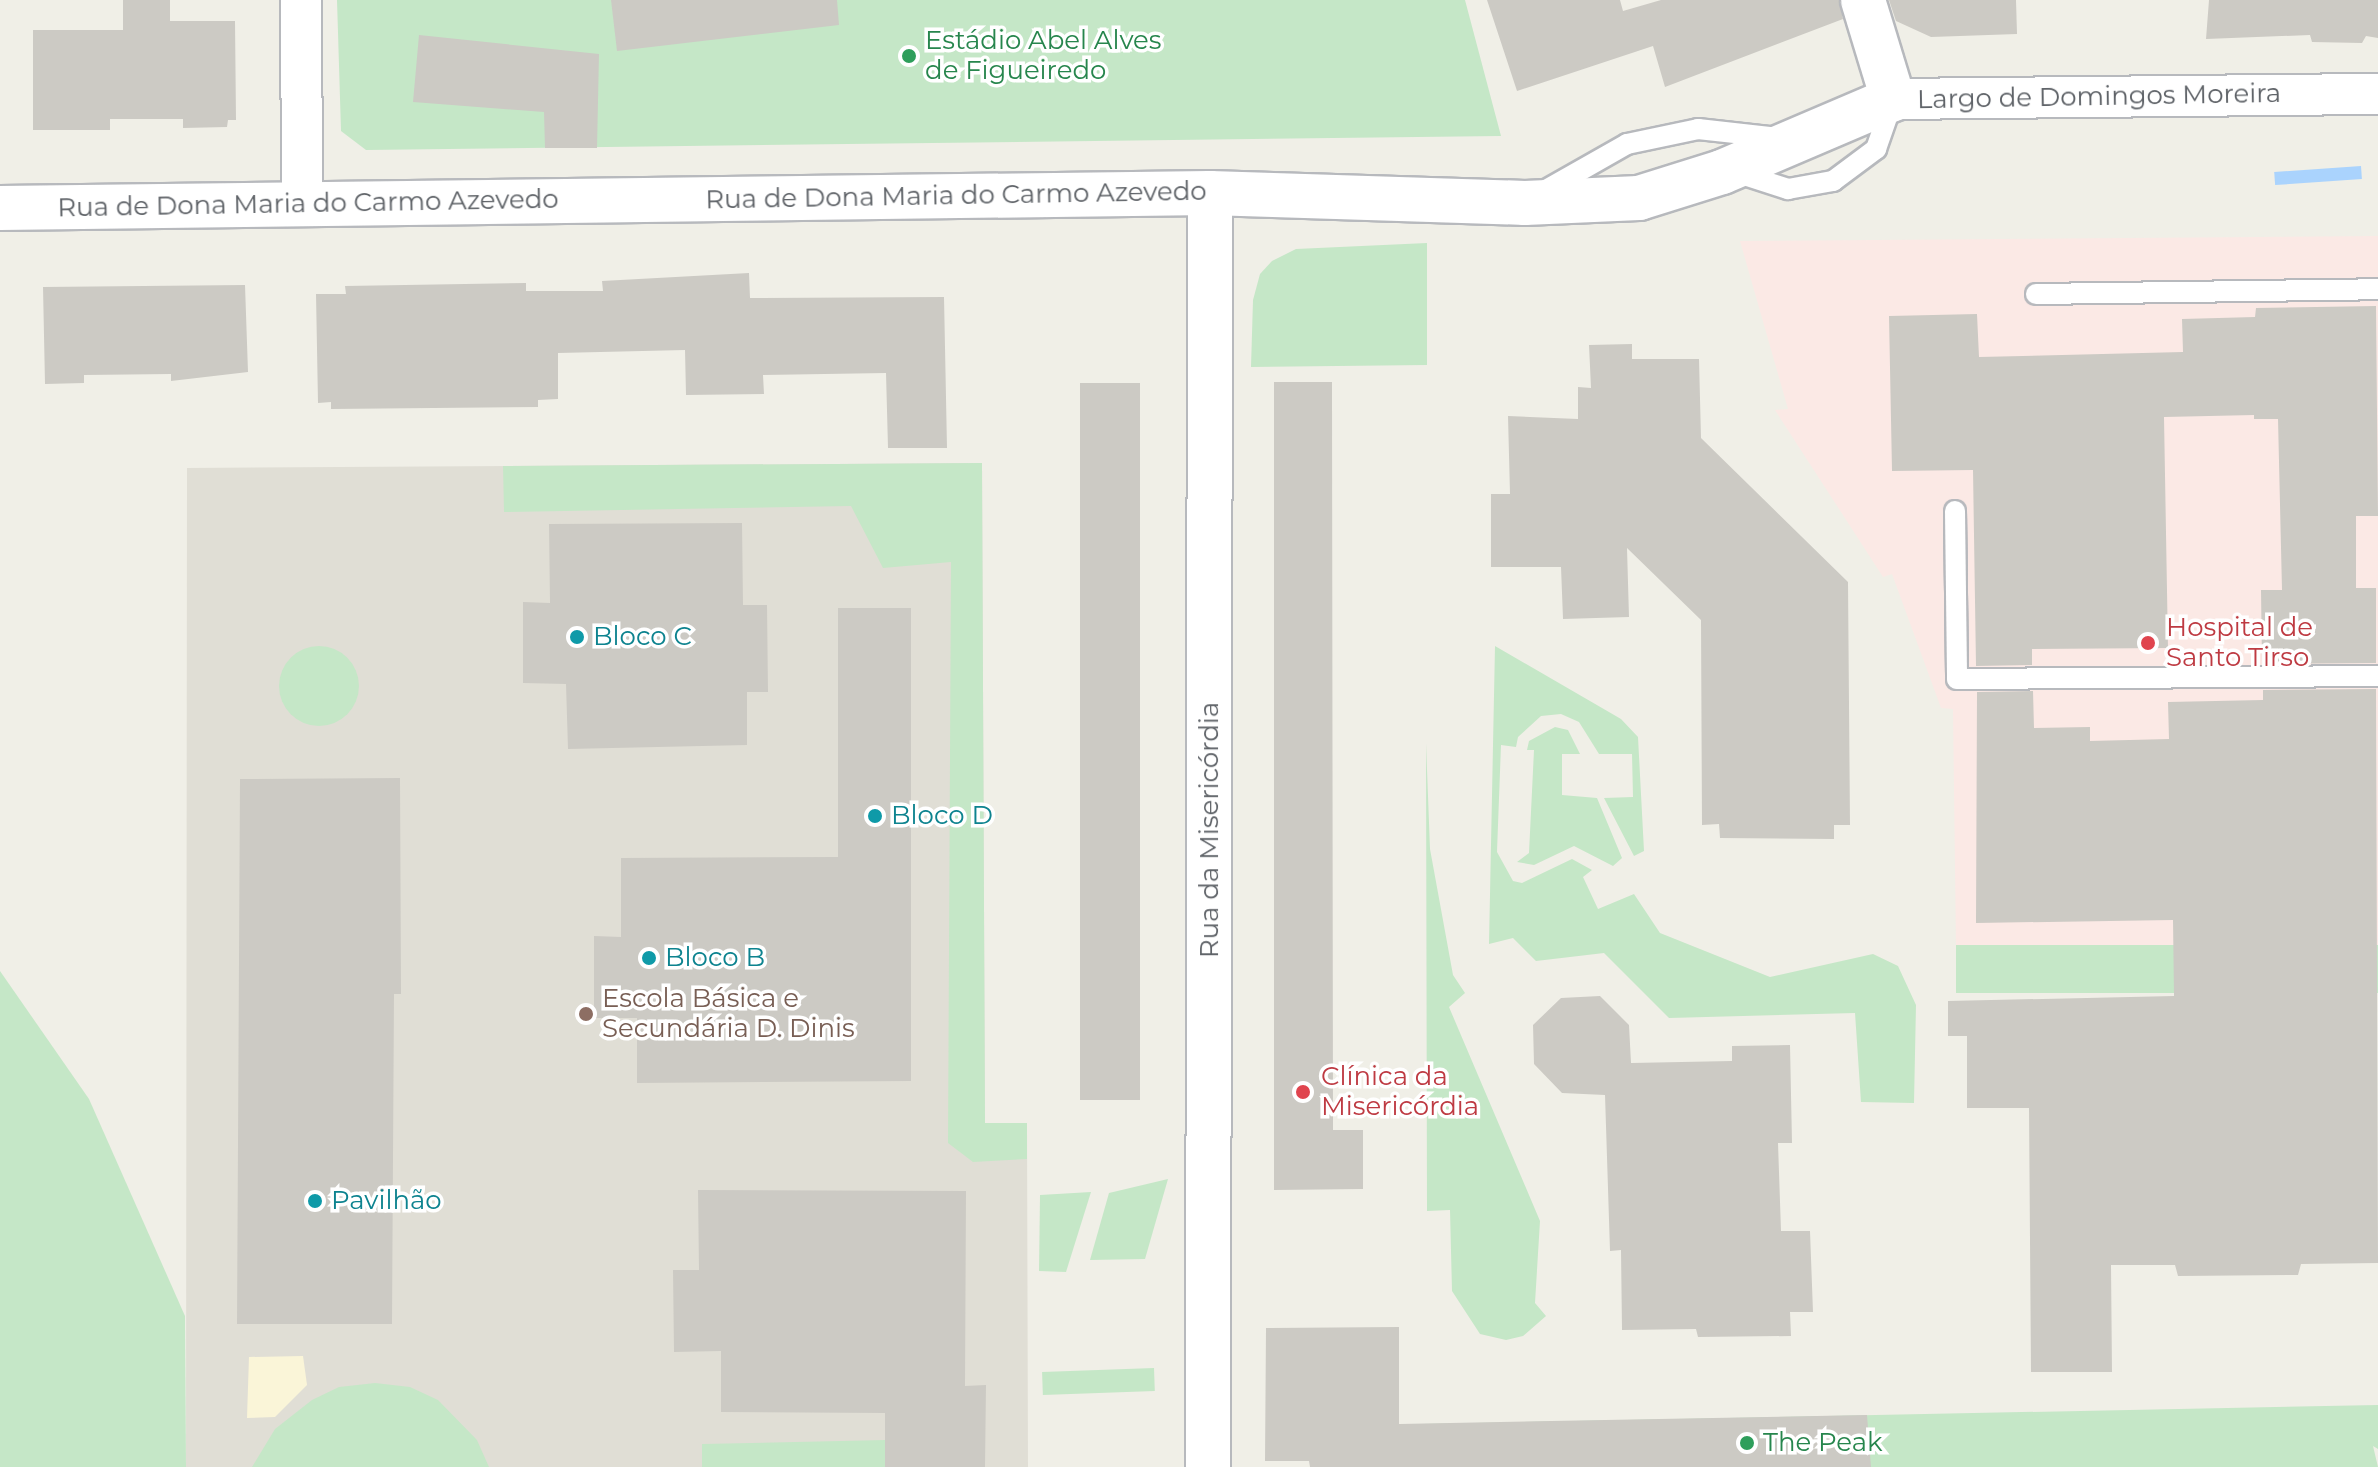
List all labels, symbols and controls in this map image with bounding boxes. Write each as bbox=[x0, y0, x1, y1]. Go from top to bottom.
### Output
place label: Estádio Abel Alves de Figueiredo bbox=[925, 25, 1162, 86]
marker: Estádio Abel Alves de Figueiredo bbox=[900, 47, 918, 65]
street label: Largo de Domingos Moreira bbox=[1917, 78, 2281, 116]
street label: Rua de Dona Maria do Carmo Azevedo bbox=[705, 176, 1207, 216]
street label: Rua de Dona Maria do Carmo Azevedo bbox=[57, 184, 559, 224]
place label: Hospital de Santo Tirso bbox=[2166, 612, 2313, 674]
place label: Bloco C bbox=[593, 621, 692, 653]
marker: Bloco C bbox=[568, 628, 586, 646]
marker: Hospital de Santo Tirso bbox=[2137, 632, 2159, 654]
street label: Rua da Misericórdia bbox=[1194, 702, 1226, 958]
place label: Bloco D bbox=[891, 800, 993, 832]
marker: Bloco D bbox=[866, 807, 884, 825]
place label: Bloco B bbox=[665, 942, 765, 974]
marker: Bloco B bbox=[640, 949, 658, 967]
place label: Escola Básica e Secundária D. Dinis bbox=[602, 983, 855, 1044]
marker: Escola Básica e Secundária D. Dinis bbox=[577, 1005, 595, 1023]
place label: Clínica da Misericórdia bbox=[1321, 1061, 1479, 1122]
marker: Clínica da Misericórdia bbox=[1292, 1081, 1314, 1103]
place label: Pavilhão bbox=[331, 1185, 442, 1217]
marker: Pavilhão bbox=[306, 1192, 324, 1210]
place label: The Peak bbox=[1763, 1427, 1883, 1459]
marker: The Peak bbox=[1738, 1434, 1756, 1452]

